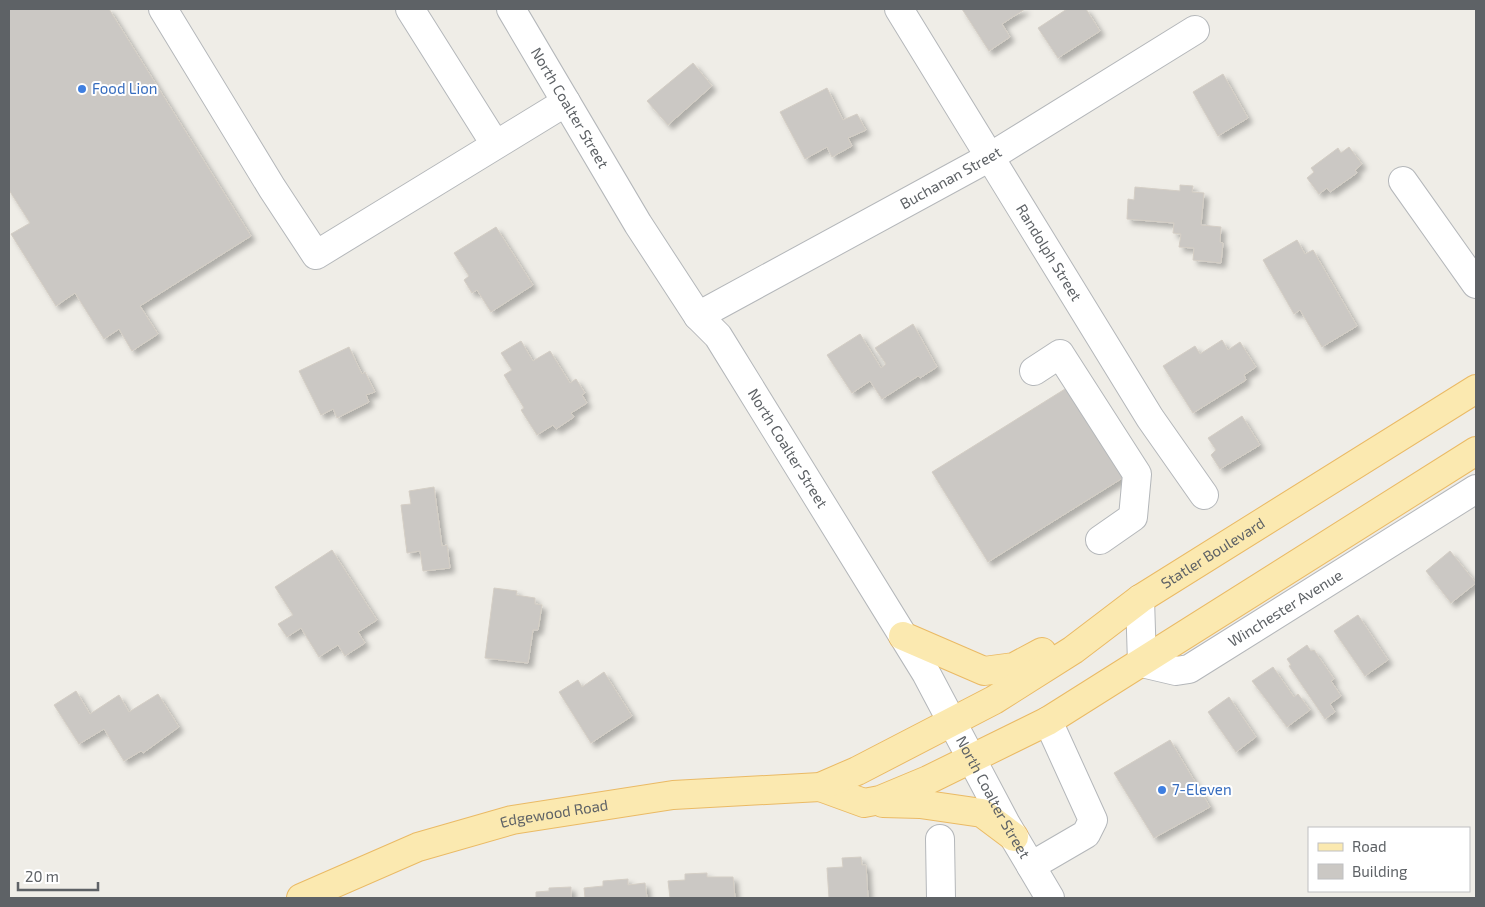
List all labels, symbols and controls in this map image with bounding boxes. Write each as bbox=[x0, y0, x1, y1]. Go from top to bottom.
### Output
street label: North Coalter Street bbox=[528, 44, 613, 171]
place label: Food Lion bbox=[92, 79, 158, 97]
marker: Food Lion bbox=[76, 83, 88, 95]
street label: Buchanan Street bbox=[897, 142, 1005, 212]
street label: Randolph Street bbox=[1013, 200, 1086, 304]
street label: North Coalter Street bbox=[745, 385, 832, 511]
street label: Statler Boulevard bbox=[1157, 513, 1268, 592]
street label: Winchester Avenue bbox=[1225, 565, 1345, 650]
street label: North Coalter Street bbox=[953, 732, 1035, 862]
place label: 7-Eleven bbox=[1172, 780, 1232, 798]
marker: 7-Eleven bbox=[1156, 784, 1168, 796]
street label: Edgewood Road bbox=[498, 795, 609, 831]
legend bbox=[1308, 827, 1470, 892]
text: Road bbox=[1352, 837, 1387, 855]
scale bar bbox=[18, 860, 98, 892]
text: Building bbox=[1352, 862, 1408, 880]
text: 20 m bbox=[25, 867, 59, 885]

